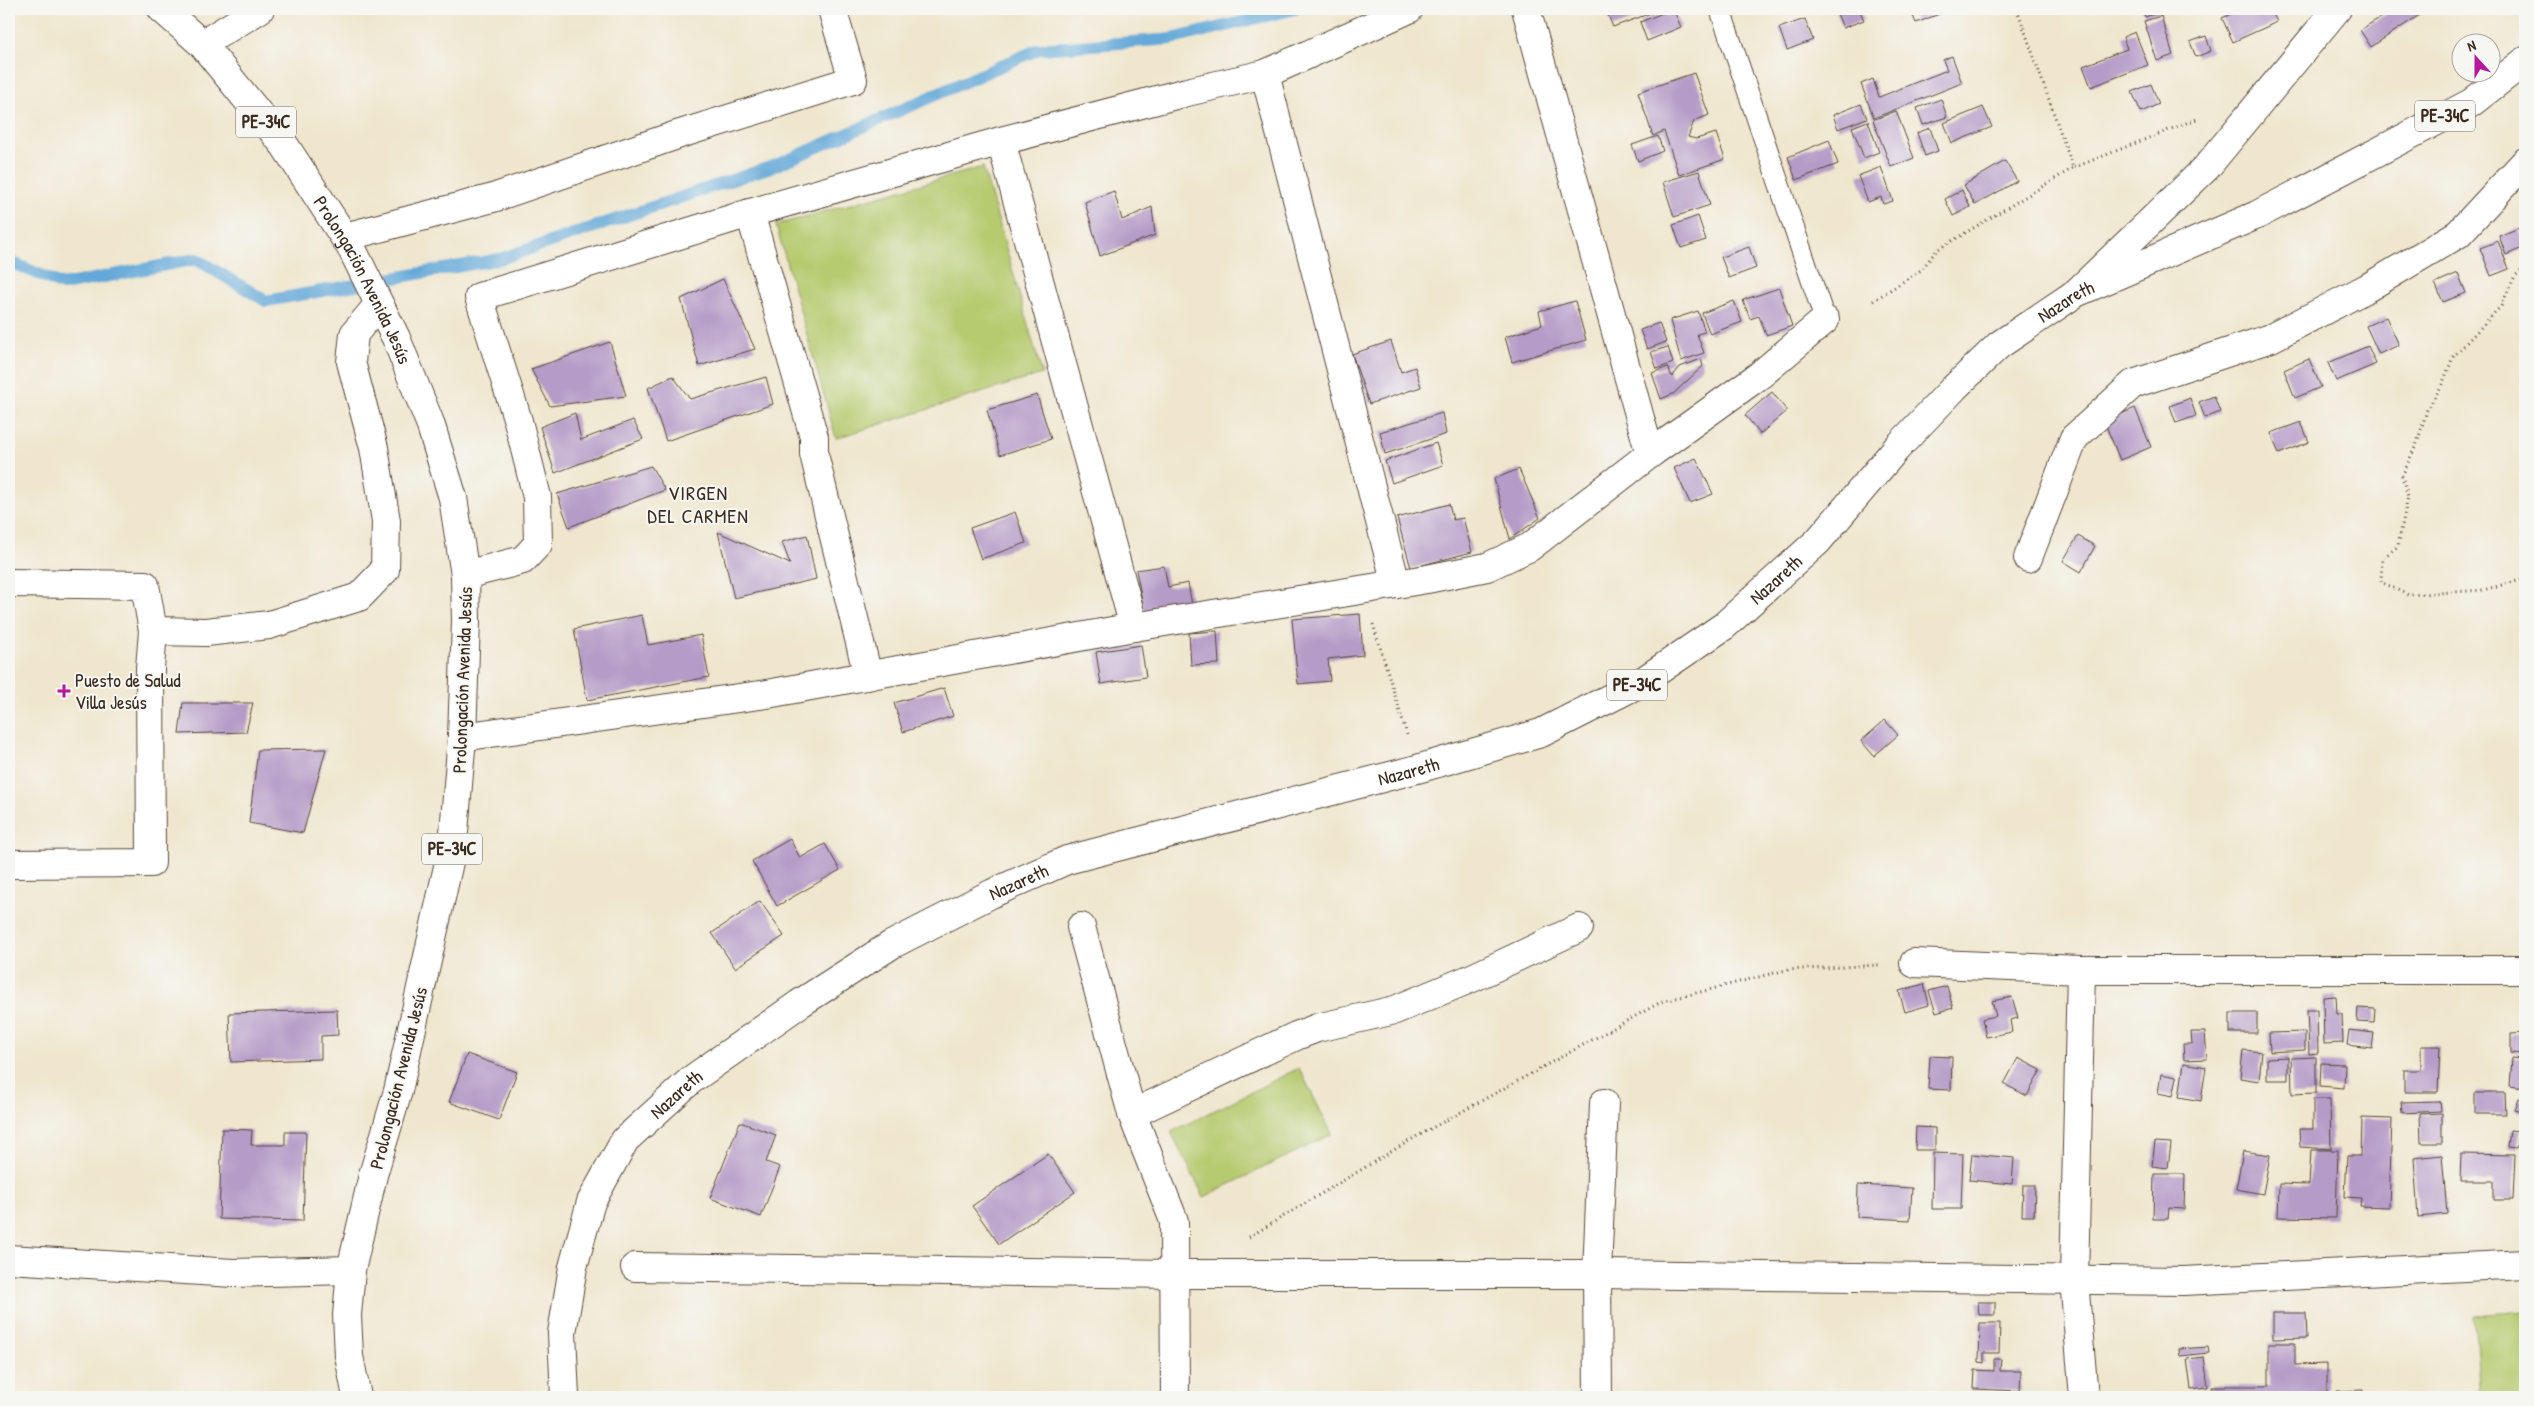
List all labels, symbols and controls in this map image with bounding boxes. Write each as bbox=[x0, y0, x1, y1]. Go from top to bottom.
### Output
north arrow bbox=[2452, 32, 2502, 82]
text: N bbox=[2464, 35, 2479, 56]
road number: PE-34C bbox=[2415, 100, 2475, 132]
road number: PE-34C bbox=[236, 106, 296, 138]
street label: Prolongación Avenida Jesús bbox=[308, 191, 418, 368]
street label: Nazareth bbox=[2032, 274, 2098, 329]
district label: VIRGEN DEL CARMEN bbox=[647, 479, 749, 529]
street label: Nazareth bbox=[1744, 549, 1808, 610]
street label: Prolongación Avenida Jesús bbox=[446, 586, 478, 774]
place label: Puesto de Salud Villa Jesús bbox=[75, 667, 181, 715]
road number: PE-34C bbox=[1607, 670, 1667, 700]
marker: Puesto de Salud Villa Jesús bbox=[57, 684, 71, 698]
street label: Nazareth bbox=[1375, 750, 1442, 792]
road number: PE-34C bbox=[422, 834, 482, 864]
street label: Nazareth bbox=[985, 857, 1052, 906]
street label: Prolongación Avenida Jesús bbox=[363, 984, 433, 1172]
street label: Nazareth bbox=[644, 1063, 707, 1124]

